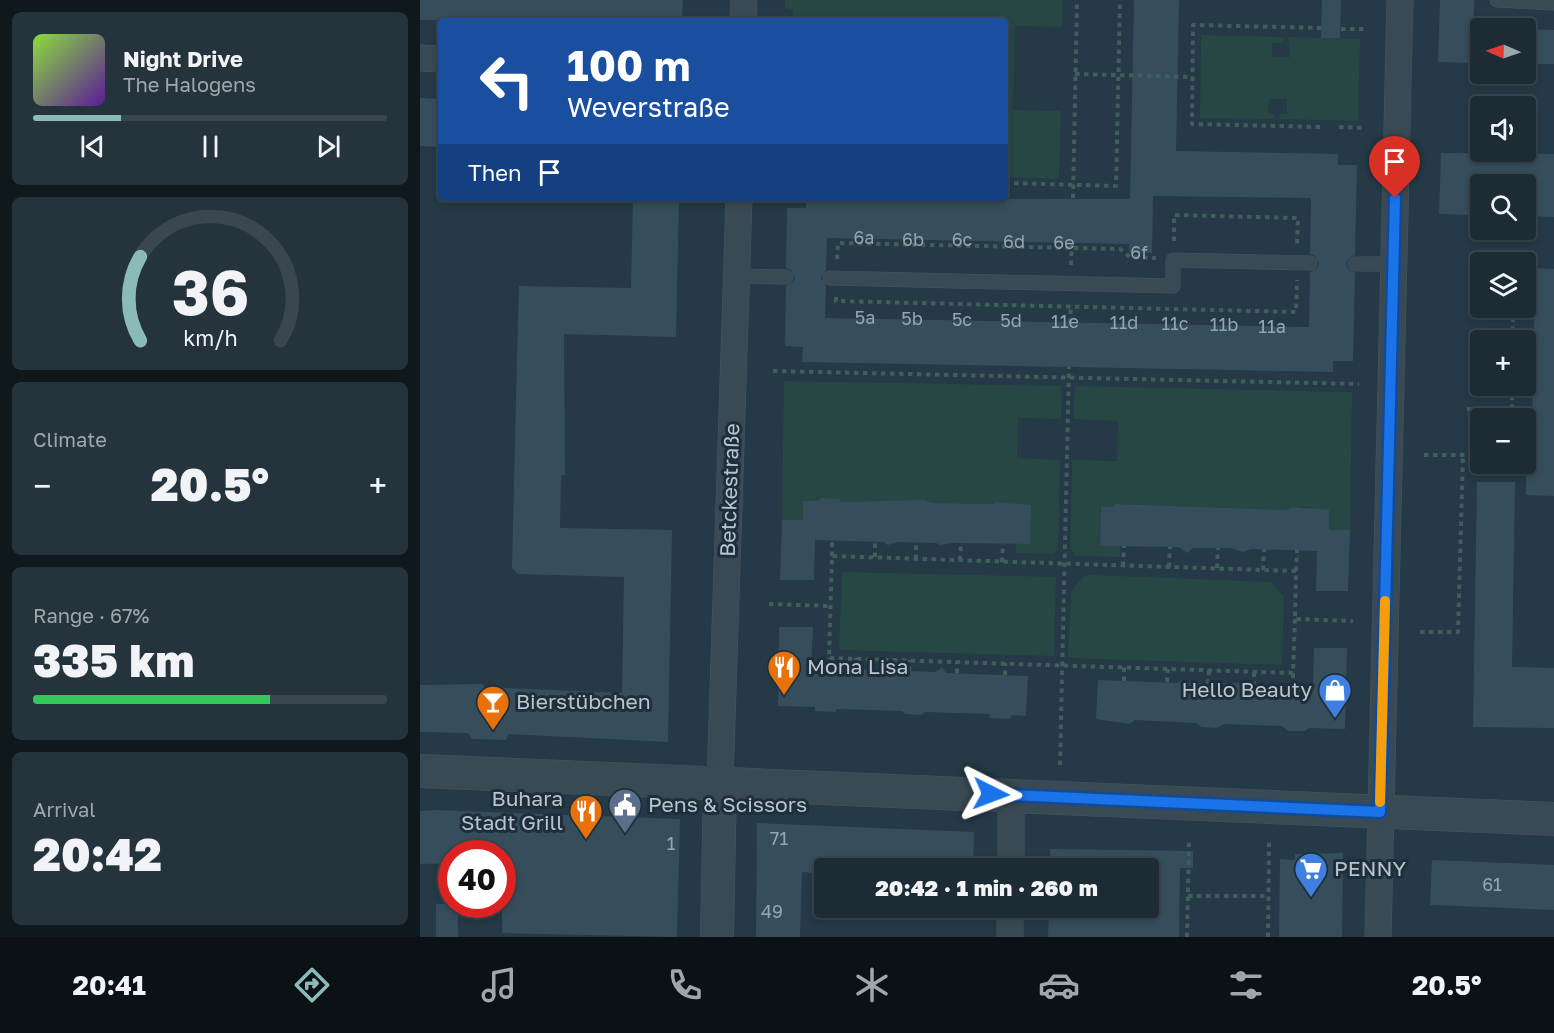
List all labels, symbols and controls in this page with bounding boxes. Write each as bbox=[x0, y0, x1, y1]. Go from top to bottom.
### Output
north arrow bbox=[1470, 18, 1536, 84]
map controls bbox=[1470, 18, 1536, 474]
text: 100 m bbox=[567, 40, 690, 90]
icon: left bbox=[468, 42, 546, 120]
text: Night Drive bbox=[123, 45, 243, 72]
text: The Halogens bbox=[123, 72, 256, 96]
text: Weverstraße bbox=[567, 91, 730, 123]
button: sound bbox=[1470, 96, 1536, 162]
icon: previous bbox=[76, 130, 109, 163]
icon: pause bbox=[194, 130, 227, 163]
icon: next bbox=[312, 130, 345, 163]
pin bbox=[1369, 136, 1420, 198]
icon: arrive bbox=[1378, 145, 1411, 178]
icon: arrive bbox=[533, 156, 566, 189]
text: Then bbox=[468, 159, 521, 186]
button: search bbox=[1470, 174, 1536, 240]
house number: 6a bbox=[853, 226, 875, 248]
house number: 6b bbox=[902, 228, 924, 250]
house number: 6c bbox=[952, 228, 973, 250]
house number: 6d bbox=[1003, 230, 1025, 252]
house number: 6e bbox=[1053, 231, 1075, 253]
house number: 6f bbox=[1130, 241, 1148, 263]
button: layers bbox=[1470, 252, 1536, 318]
text: 36 bbox=[171, 254, 249, 329]
house number: 5a bbox=[855, 306, 875, 328]
house number: 5b bbox=[901, 307, 923, 329]
house number: 5c bbox=[952, 308, 972, 330]
house number: 5d bbox=[1000, 309, 1022, 331]
house number: 11e bbox=[1051, 310, 1079, 332]
house number: 11d bbox=[1110, 311, 1138, 333]
house number: 11c bbox=[1161, 312, 1189, 334]
house number: 11b bbox=[1210, 313, 1238, 335]
house number: 11a bbox=[1258, 315, 1286, 337]
text: km/h bbox=[183, 325, 237, 351]
button: + bbox=[1470, 330, 1536, 396]
button: − bbox=[1470, 408, 1536, 474]
street label: Betckestraße bbox=[714, 423, 744, 557]
text: Climate bbox=[33, 427, 107, 451]
text: 20.5° bbox=[151, 457, 269, 511]
text: − bbox=[33, 466, 51, 505]
text: + bbox=[369, 466, 387, 505]
text: Range · 67% bbox=[33, 603, 149, 627]
text: 335 km bbox=[33, 633, 194, 687]
restaurant icon: Mona Lisa bbox=[766, 649, 802, 696]
place label: Mona Lisa bbox=[807, 653, 908, 679]
shop icon: Hello Beauty bbox=[1317, 672, 1353, 719]
place label: Hello Beauty bbox=[1181, 676, 1312, 702]
bar icon: Bierstübchen bbox=[475, 684, 511, 731]
place label: Bierstübchen bbox=[516, 688, 651, 714]
position arrow bbox=[959, 762, 1023, 826]
place label: Buhara Stadt Grill bbox=[461, 785, 563, 835]
public building icon: Pens & Scissors bbox=[607, 787, 643, 834]
place label: Pens & Scissors bbox=[648, 791, 807, 817]
restaurant icon: Buhara Stadt Grill bbox=[568, 793, 604, 840]
text: Arrival bbox=[33, 797, 96, 821]
text: 20:42 bbox=[33, 827, 162, 881]
house number: 71 bbox=[770, 827, 788, 849]
house number: 1 bbox=[667, 832, 676, 854]
speed limit sign: 40 bbox=[438, 840, 516, 918]
supermarket icon: PENNY bbox=[1293, 851, 1329, 898]
place label: PENNY bbox=[1334, 855, 1406, 881]
house number: 61 bbox=[1482, 873, 1502, 895]
text: 20:42 · 1 min · 260 m bbox=[875, 874, 1098, 901]
house number: 49 bbox=[761, 900, 783, 922]
icon: directions bbox=[291, 964, 333, 1006]
icon: music bbox=[478, 964, 520, 1006]
icon: phone bbox=[664, 964, 706, 1006]
icon: climate bbox=[851, 964, 893, 1006]
icon: car bbox=[1038, 964, 1080, 1006]
icon: filters bbox=[1225, 964, 1267, 1006]
text: 20:41 bbox=[72, 969, 146, 1001]
text: 20.5° bbox=[1412, 969, 1482, 1001]

